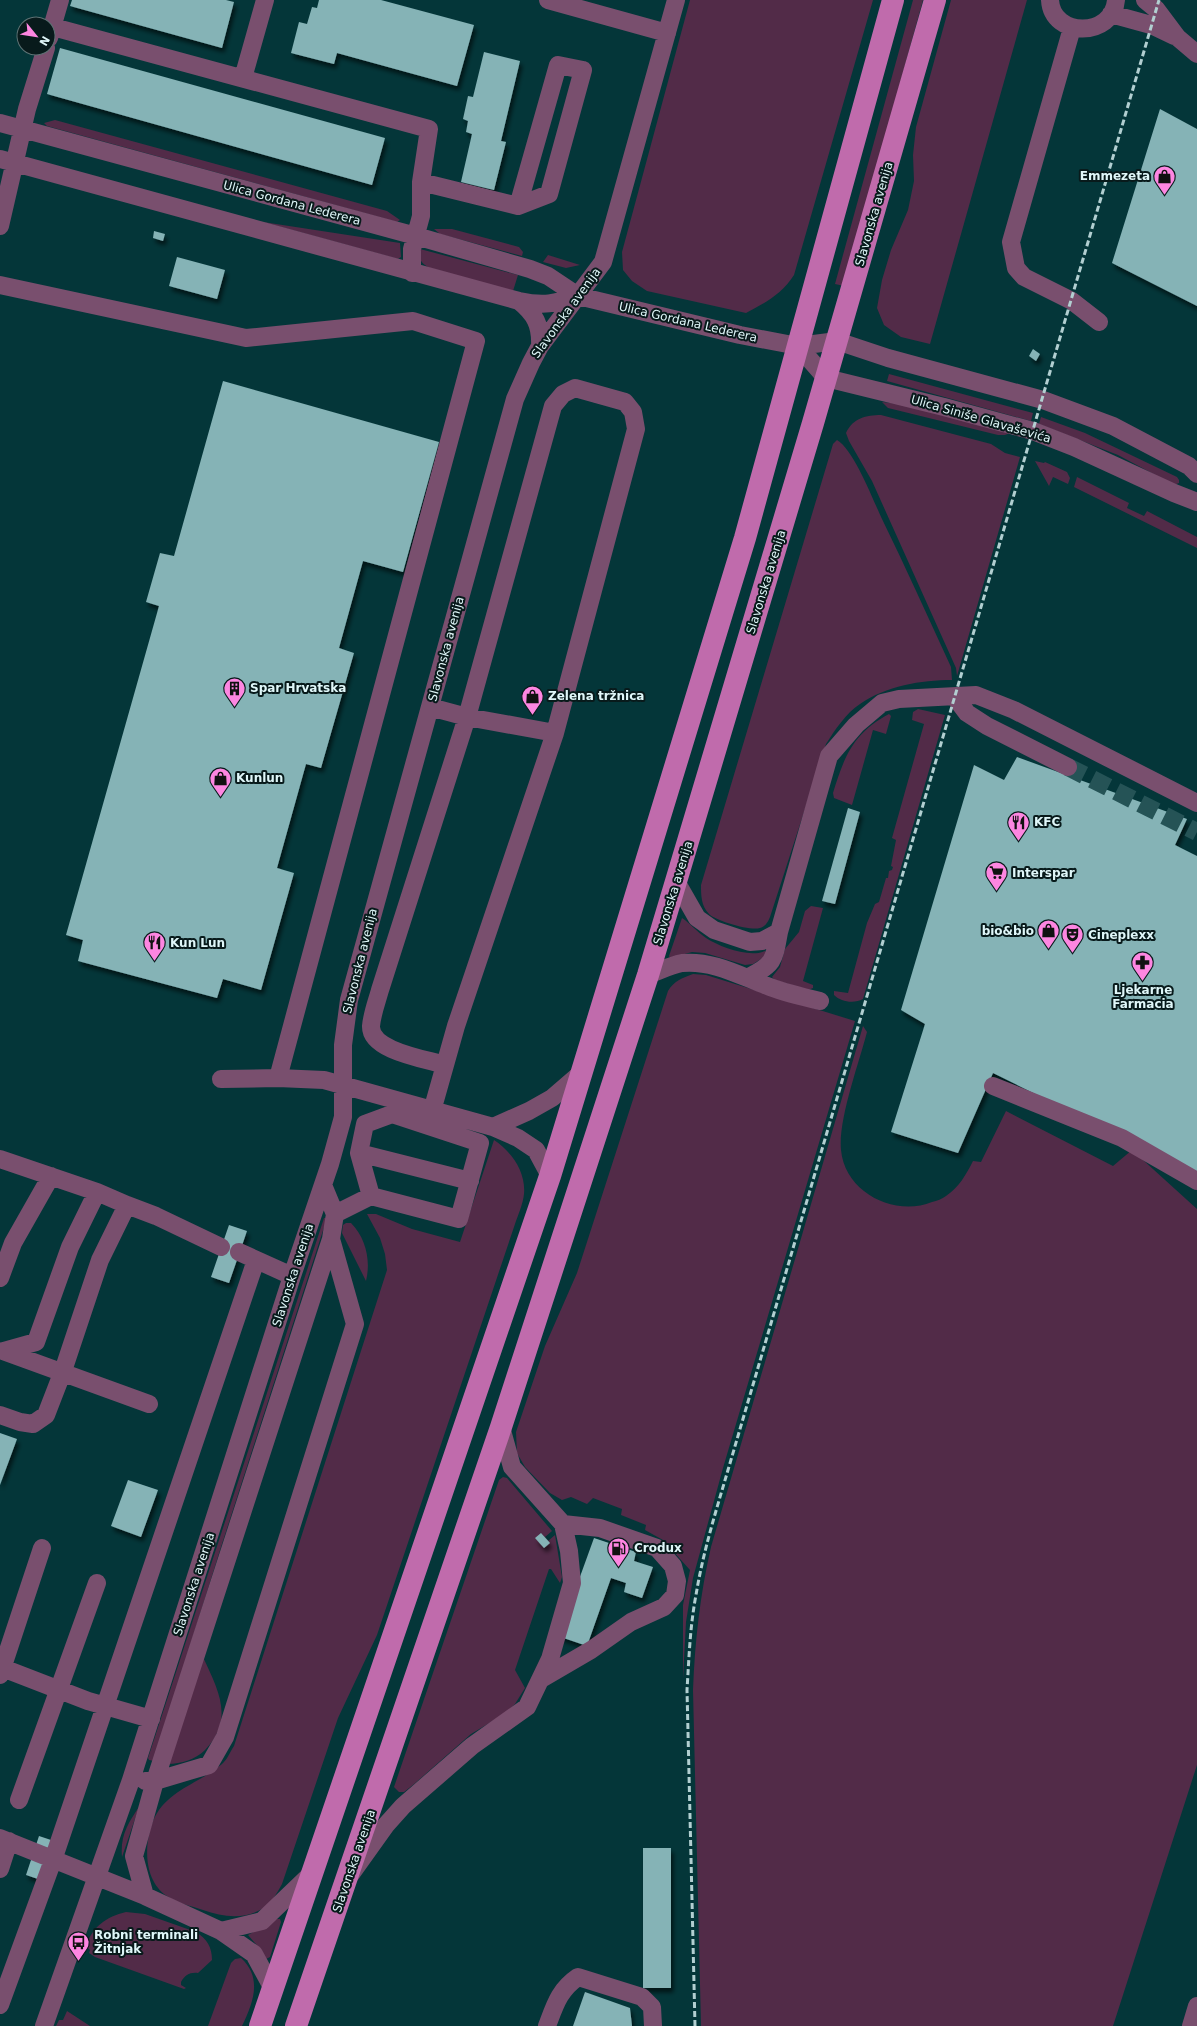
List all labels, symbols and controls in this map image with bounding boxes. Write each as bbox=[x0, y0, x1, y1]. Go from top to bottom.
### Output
north arrow bbox=[16, 16, 56, 56]
text: N bbox=[36, 34, 52, 48]
street label: Slavonska avenija bbox=[852, 160, 896, 268]
shop icon: Emmezeta bbox=[1152, 163, 1178, 196]
place label: Emmezeta bbox=[1080, 169, 1150, 183]
street label: Ulica Gordana Lederera bbox=[222, 178, 362, 228]
street label: Slavonska avenija bbox=[529, 265, 603, 361]
street label: Ulica Gordana Lederera bbox=[617, 299, 759, 345]
street label: Ulica Siniše Glavaševića bbox=[909, 392, 1053, 446]
street label: Slavonska avenija bbox=[744, 528, 788, 636]
street label: Slavonska avenija bbox=[425, 595, 467, 703]
building icon: Spar Hrvatska bbox=[221, 675, 247, 708]
place label: Spar Hrvatska bbox=[250, 681, 346, 695]
shop icon: Zelena tržnica bbox=[520, 683, 546, 716]
place label: Zelena tržnica bbox=[548, 689, 644, 703]
shop icon: Kunlun bbox=[207, 765, 233, 798]
place label: Kunlun bbox=[236, 771, 283, 785]
restaurant icon: KFC bbox=[1005, 809, 1031, 842]
place label: KFC bbox=[1034, 815, 1060, 829]
street label: Slavonska avenija bbox=[651, 839, 695, 947]
supermarket icon: Interspar bbox=[983, 860, 1009, 893]
place label: Interspar bbox=[1012, 866, 1075, 880]
street label: Slavonska avenija bbox=[340, 907, 380, 1015]
shop icon: bio&bio bbox=[1036, 918, 1062, 951]
theatre icon: Cineplexx bbox=[1060, 922, 1086, 955]
place label: bio&bio bbox=[982, 924, 1034, 938]
place label: Cineplexx bbox=[1088, 928, 1154, 942]
restaurant icon: Kun Lun bbox=[142, 930, 168, 963]
place label: Kun Lun bbox=[170, 936, 225, 950]
pharmacy icon: Ljekarne Farmacia bbox=[1130, 950, 1156, 983]
place label: Ljekarne Farmacia bbox=[1112, 983, 1174, 1011]
street label: Slavonska avenija bbox=[270, 1221, 316, 1329]
street label: Slavonska avenija bbox=[171, 1530, 217, 1638]
fuel station icon: Crodux bbox=[605, 1535, 631, 1568]
place label: Crodux bbox=[634, 1541, 682, 1555]
street label: Slavonska avenija bbox=[330, 1808, 378, 1914]
place label: Robni terminali Žitnjak bbox=[94, 1928, 198, 1956]
bus stop icon: Robni terminali Žitnjak bbox=[66, 1929, 92, 1962]

